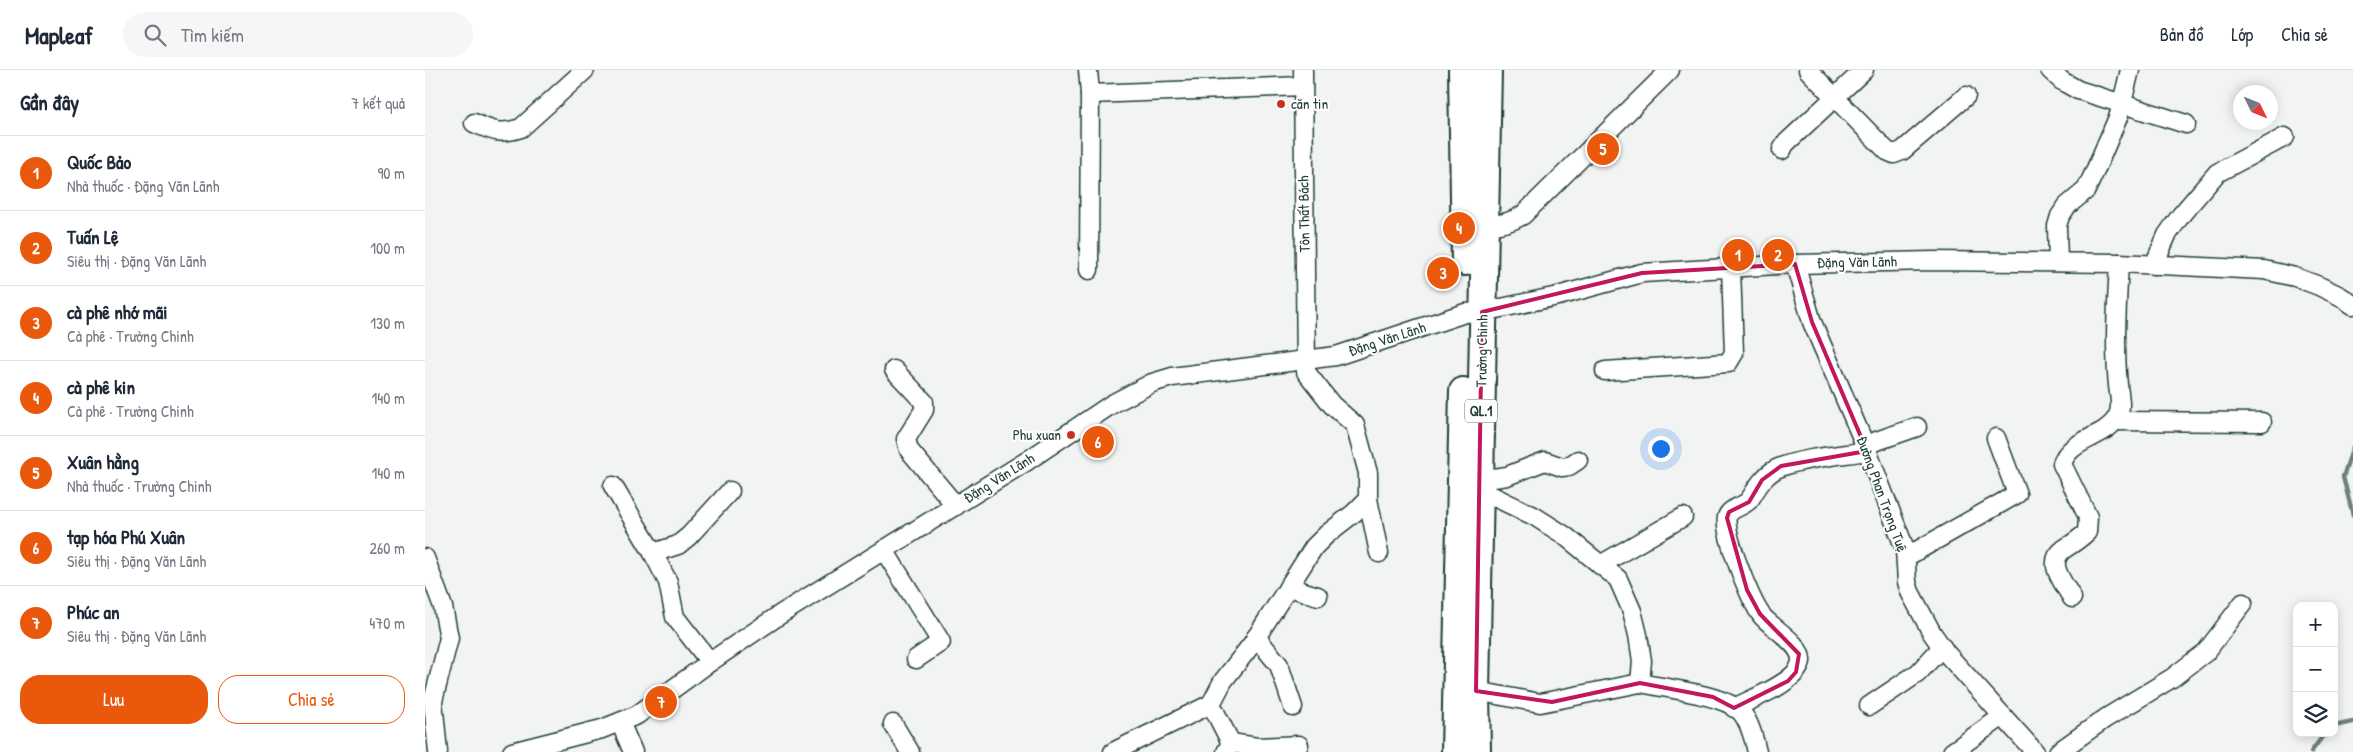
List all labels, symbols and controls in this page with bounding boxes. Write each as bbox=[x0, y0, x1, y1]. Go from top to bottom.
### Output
search box bbox=[123, 12, 473, 57]
text: Mapleaf bbox=[25, 19, 93, 51]
icon: search bbox=[141, 21, 169, 49]
text: Tìm kiếm bbox=[181, 22, 244, 48]
text: Bản đồ bbox=[2160, 22, 2204, 47]
text: Lớp bbox=[2232, 22, 2253, 47]
text: Chia sẻ bbox=[2281, 22, 2328, 47]
north arrow bbox=[2233, 85, 2278, 130]
text: Gần đây bbox=[20, 88, 79, 117]
text: 7 kết quả bbox=[351, 92, 405, 114]
place label: căn tin bbox=[1291, 93, 1328, 114]
marker: căn tin bbox=[1275, 98, 1287, 110]
pin: 5 bbox=[1587, 130, 1619, 168]
text: Quốc Bảo bbox=[67, 149, 131, 175]
text: 1 bbox=[33, 162, 39, 184]
text: 90 m bbox=[377, 162, 405, 184]
text: Nhà thuốc · Đặng Văn Lãnh bbox=[67, 175, 219, 197]
street label: Tôn Thất Bách bbox=[1292, 175, 1315, 253]
pin: 4 bbox=[1443, 209, 1475, 247]
text: Tuấn Lệ bbox=[67, 224, 119, 250]
pin: 1 bbox=[1722, 236, 1754, 274]
pin: 2 bbox=[1762, 236, 1794, 274]
text: 2 bbox=[32, 237, 40, 259]
text: 100 m bbox=[370, 237, 405, 259]
text: Siêu thị · Đặng Văn Lãnh bbox=[67, 250, 206, 272]
street label: Đặng Văn Lãnh bbox=[1817, 250, 1897, 273]
pin: 3 bbox=[1427, 254, 1459, 292]
text: cà phê nhớ mãi bbox=[67, 299, 167, 325]
text: 3 bbox=[32, 312, 40, 334]
text: 130 m bbox=[370, 312, 405, 334]
street label: Trường Chinh bbox=[1470, 314, 1493, 388]
street label: Đặng Văn Lãnh bbox=[1345, 316, 1428, 361]
text: Cà phê · Trường Chinh bbox=[67, 325, 194, 347]
text: cà phê kin bbox=[67, 374, 135, 400]
text: 4 bbox=[33, 387, 39, 409]
text: 140 m bbox=[371, 387, 405, 409]
text: Cà phê · Trường Chinh bbox=[67, 400, 194, 422]
road number: QL.1 bbox=[1465, 400, 1497, 422]
pin: 6 bbox=[1082, 423, 1114, 461]
place label: Phu xuan bbox=[1013, 424, 1061, 445]
marker: Phu xuan bbox=[1065, 429, 1077, 441]
street label: Đường Phan Trọng Tuệ bbox=[1852, 433, 1913, 555]
your location bbox=[1648, 436, 1674, 462]
street label: Đặng Văn Lãnh bbox=[959, 447, 1038, 508]
text: Xuân hằng bbox=[67, 449, 139, 475]
text: 5 bbox=[33, 462, 39, 484]
text: 140 m bbox=[371, 462, 405, 484]
text: Nhà thuốc · Trường Chinh bbox=[67, 475, 212, 497]
text: tạp hóa Phú Xuân bbox=[67, 524, 185, 550]
text: 6 bbox=[33, 537, 39, 559]
text: 260 m bbox=[369, 537, 405, 559]
text: Siêu thị · Đặng Văn Lãnh bbox=[67, 550, 206, 572]
text: Phúc an bbox=[67, 599, 120, 625]
map controls bbox=[2293, 602, 2338, 737]
button: + bbox=[2293, 602, 2338, 647]
text: 7 bbox=[32, 612, 40, 634]
text: 470 m bbox=[369, 612, 405, 634]
text: Siêu thị · Đặng Văn Lãnh bbox=[67, 625, 206, 647]
button: − bbox=[2293, 647, 2338, 692]
button: Lưu bbox=[20, 675, 208, 724]
button: Chia sẻ bbox=[218, 675, 405, 724]
pin: 7 bbox=[645, 683, 677, 721]
button: layers bbox=[2293, 692, 2338, 737]

